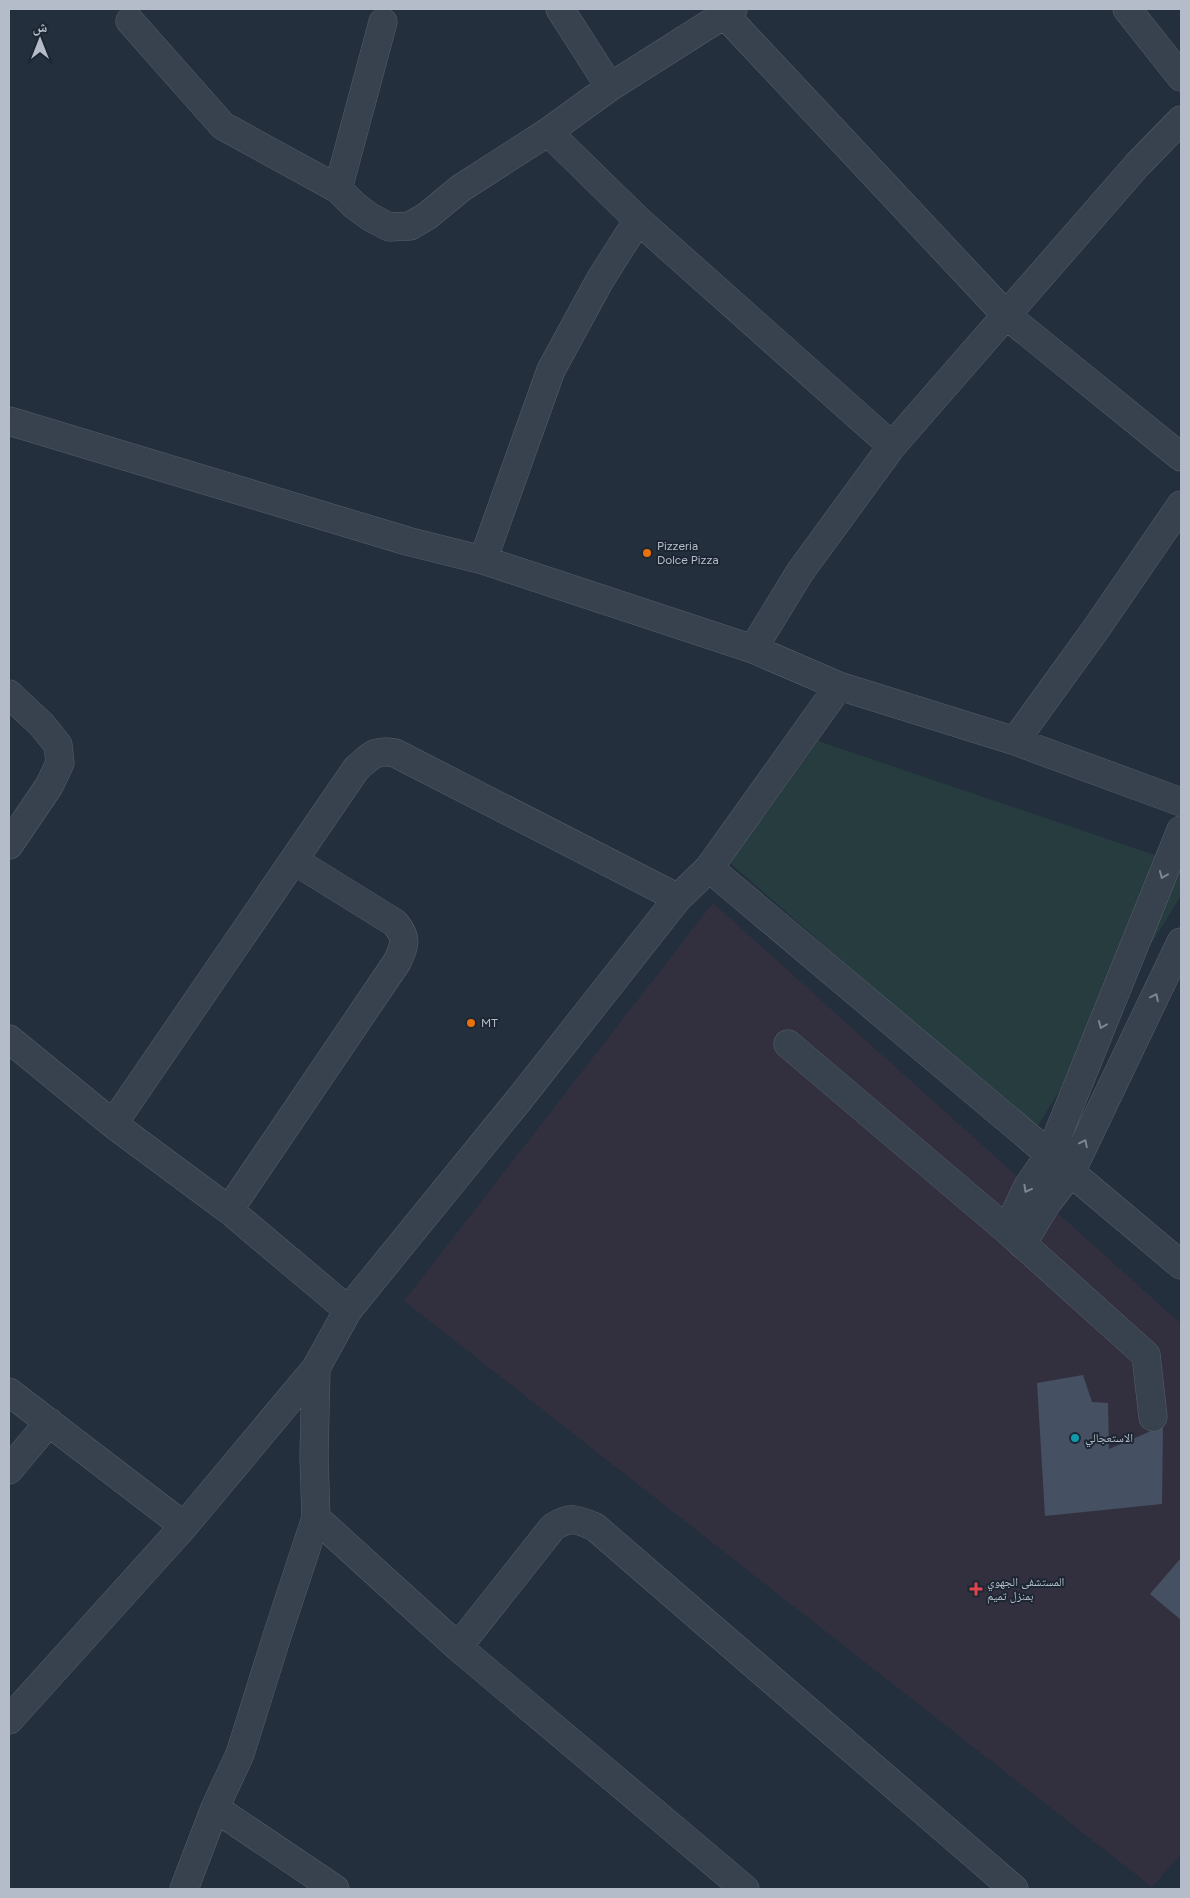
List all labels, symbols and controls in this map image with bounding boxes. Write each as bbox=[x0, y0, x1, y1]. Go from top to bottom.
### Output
north arrow bbox=[15, 15, 65, 65]
text: ش bbox=[33, 19, 48, 36]
place label: Pizzeria Dolce Pizza bbox=[657, 539, 719, 567]
marker: Pizzeria Dolce Pizza bbox=[641, 547, 653, 559]
one-way arrow bbox=[1159, 870, 1169, 879]
one-way arrow bbox=[1149, 993, 1159, 1002]
place label: MT bbox=[481, 1016, 498, 1030]
marker: MT bbox=[465, 1017, 477, 1029]
one-way arrow bbox=[1097, 1021, 1107, 1029]
one-way arrow bbox=[1078, 1139, 1089, 1148]
one-way arrow bbox=[1023, 1183, 1033, 1192]
place label: الاستعجالي bbox=[1085, 1431, 1133, 1448]
marker: الاستعجالي bbox=[1069, 1432, 1081, 1444]
place label: المستشفى الجهوي بمنزل تميم bbox=[987, 1575, 1065, 1604]
marker: المستشفى الجهوي بمنزل تميم bbox=[969, 1582, 983, 1596]

